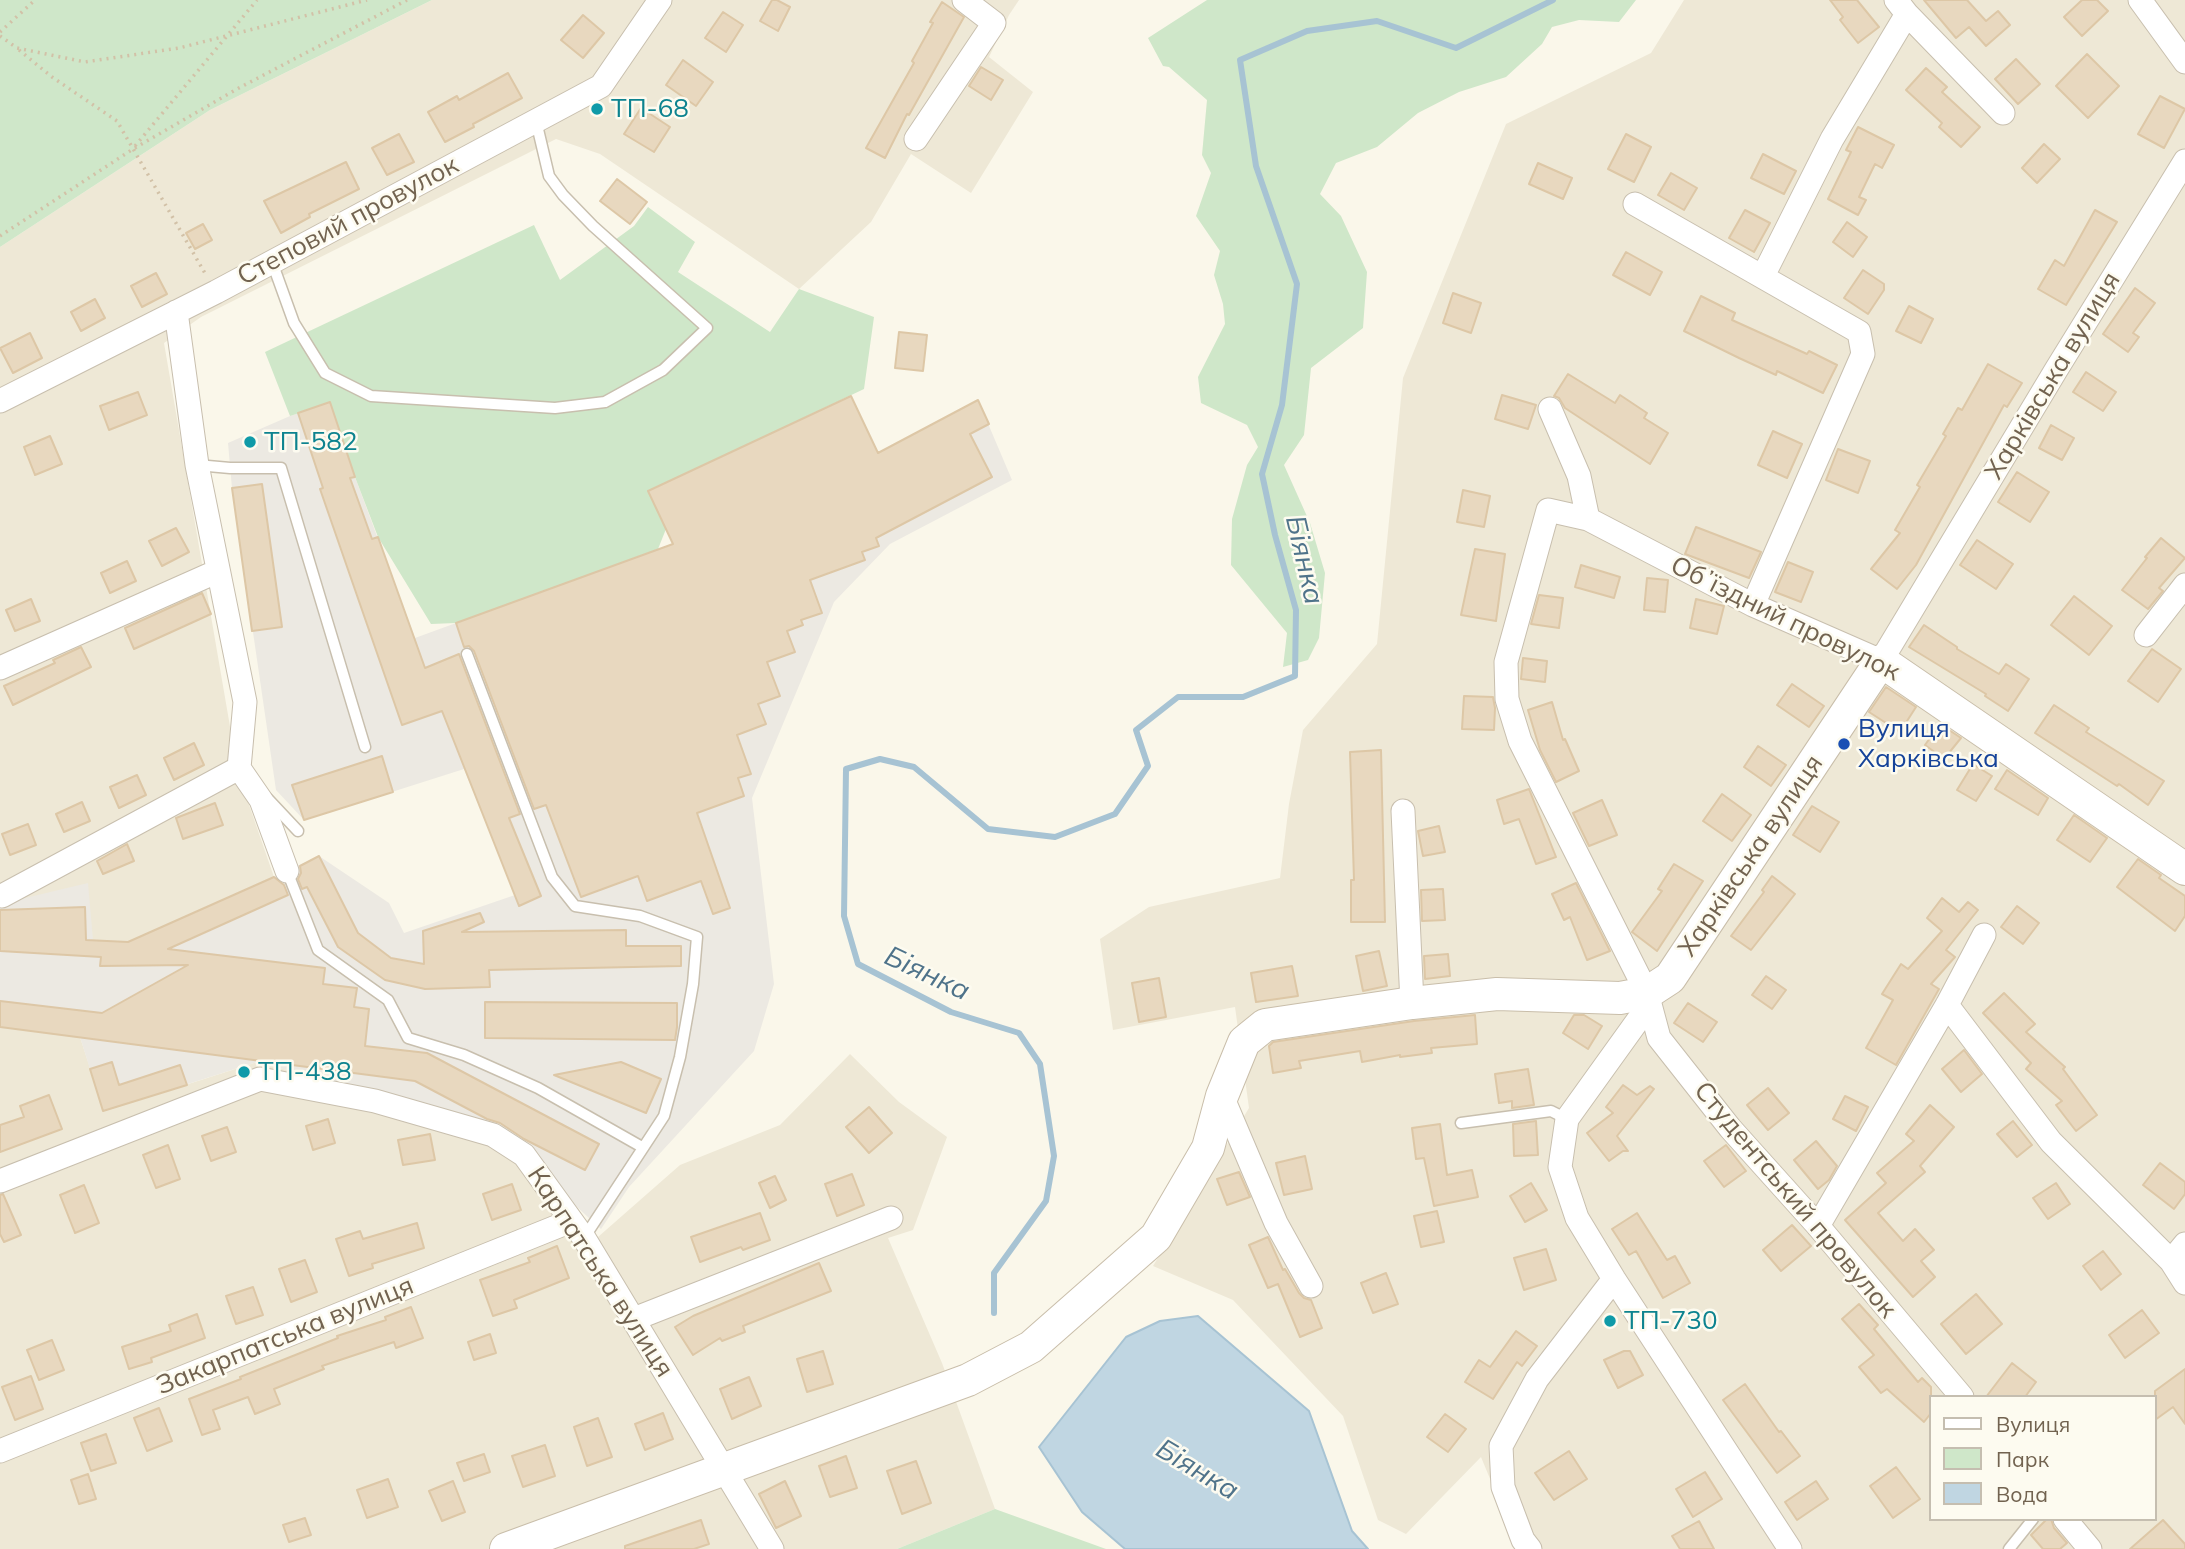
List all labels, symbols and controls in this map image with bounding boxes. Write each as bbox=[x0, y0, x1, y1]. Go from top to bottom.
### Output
place label: ТП-68 bbox=[611, 93, 689, 125]
marker: ТП-68 bbox=[589, 101, 605, 117]
street label: Степовий провулок bbox=[232, 150, 464, 292]
street label: Харківська вулиця bbox=[1979, 267, 2127, 485]
place label: ТП-582 bbox=[264, 426, 358, 458]
marker: ТП-582 bbox=[242, 434, 258, 450]
water label: Біянка bbox=[1277, 512, 1331, 608]
street label: Обʼїздний провулок bbox=[1665, 550, 1905, 688]
place label: Вулиця Харківська bbox=[1858, 713, 1999, 774]
marker: Вулиця Харківська bbox=[1836, 736, 1852, 752]
street label: Харківська вулиця bbox=[1672, 749, 1830, 963]
water label: Біянка bbox=[879, 940, 975, 1008]
place label: ТП-438 bbox=[258, 1056, 352, 1088]
marker: ТП-438 bbox=[236, 1064, 252, 1080]
street label: Студентський провулок bbox=[1687, 1076, 1903, 1324]
street label: Карпатська вулиця bbox=[520, 1161, 680, 1383]
street label: Закарпатська вулиця bbox=[152, 1270, 418, 1402]
place label: ТП-730 bbox=[1624, 1305, 1718, 1337]
marker: ТП-730 bbox=[1602, 1313, 1618, 1329]
legend bbox=[1930, 1395, 2157, 1521]
text: Вулиця bbox=[1996, 1411, 2070, 1437]
water label: Біянка bbox=[1150, 1432, 1244, 1508]
text: Парк bbox=[1996, 1446, 2049, 1472]
text: Вода bbox=[1996, 1481, 2048, 1507]

